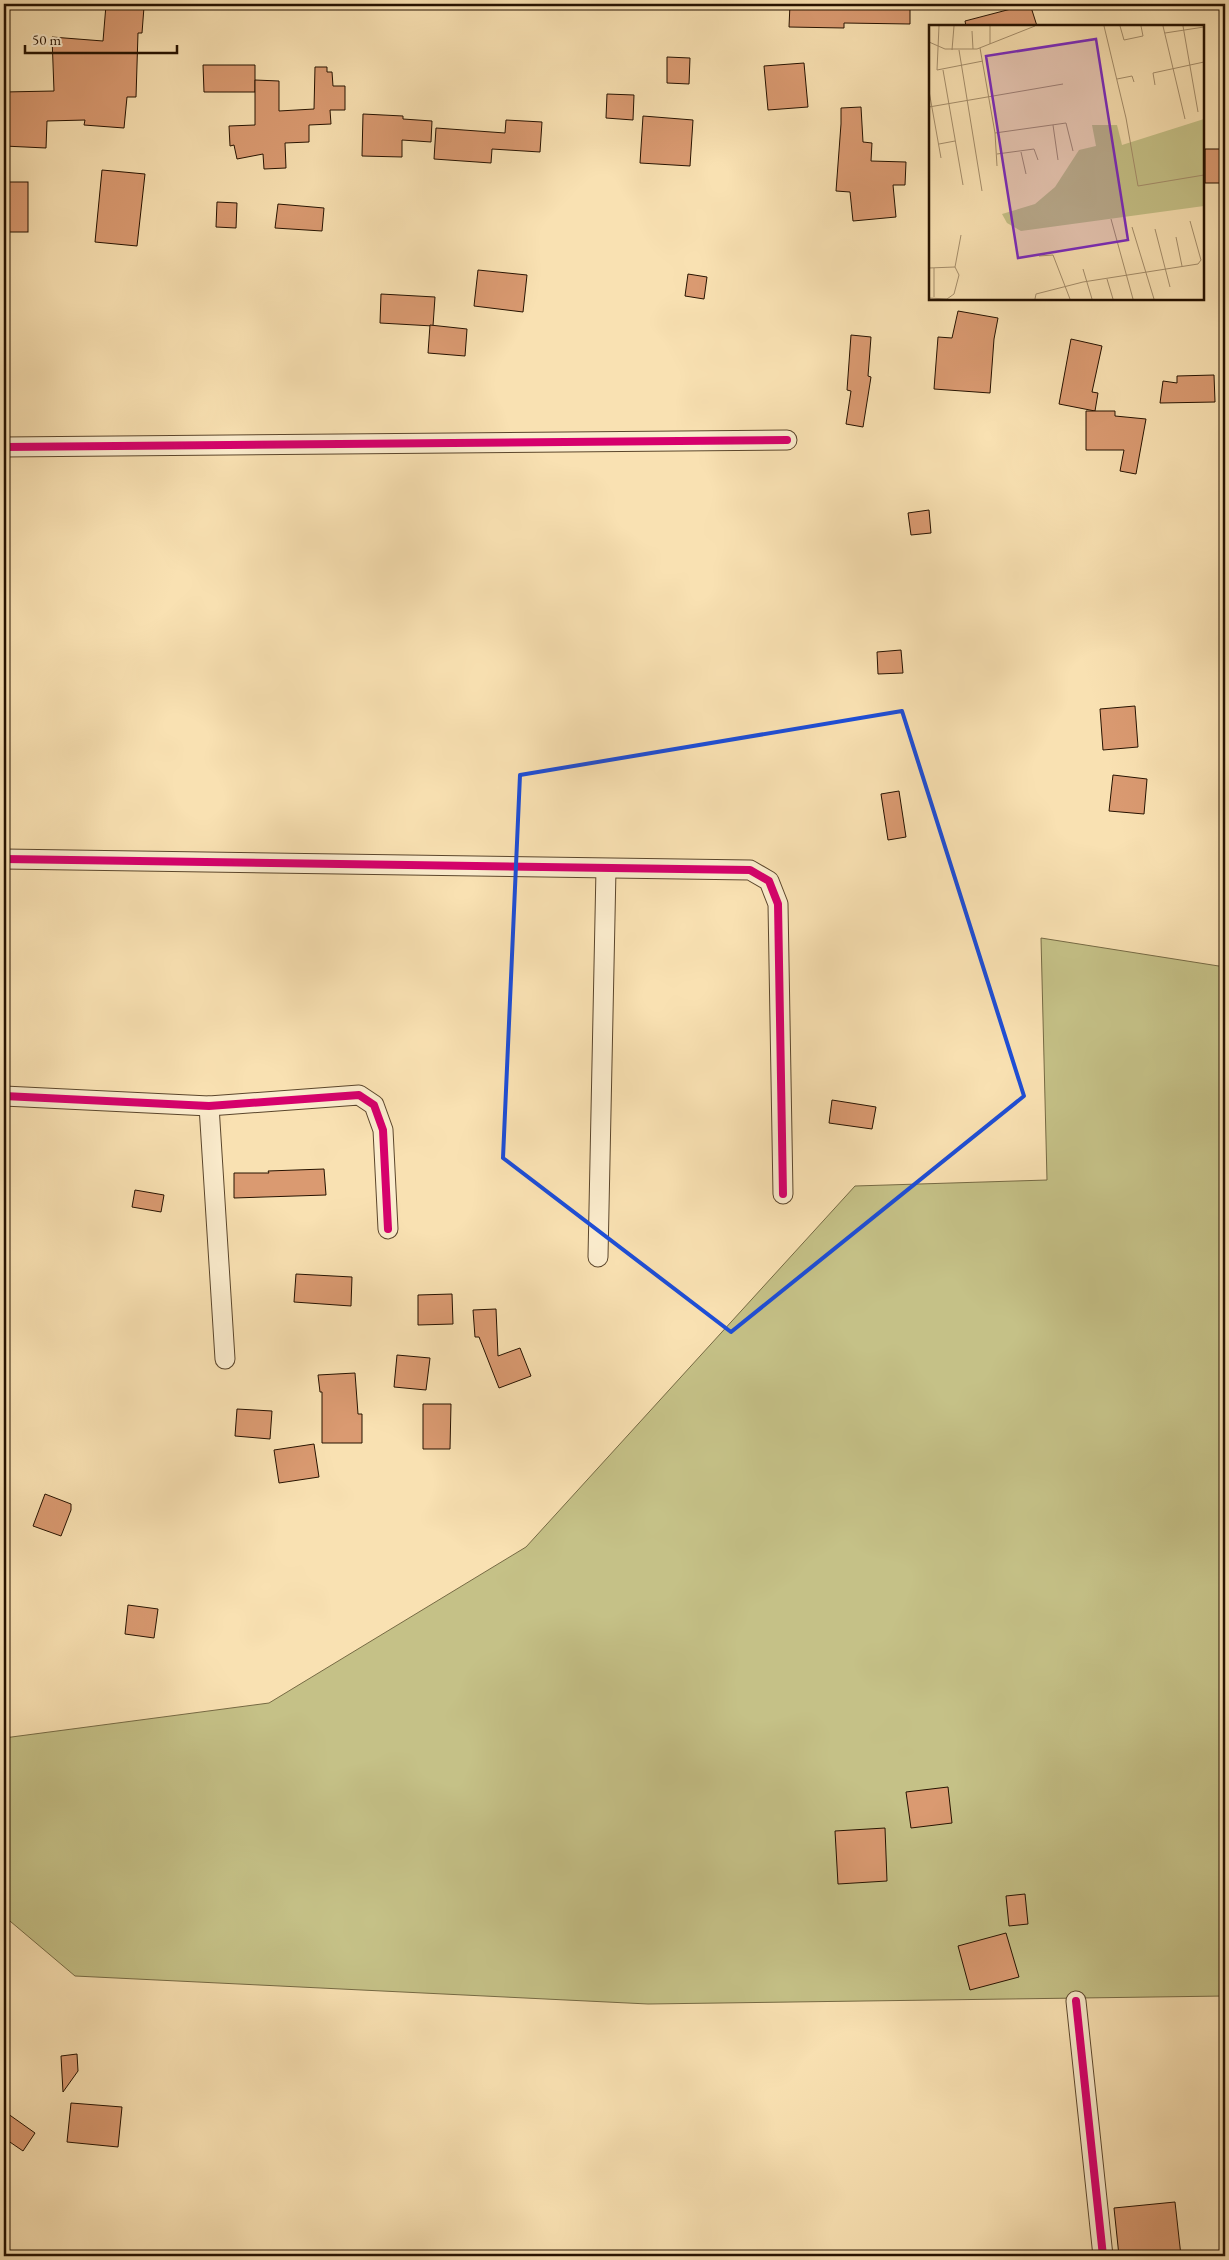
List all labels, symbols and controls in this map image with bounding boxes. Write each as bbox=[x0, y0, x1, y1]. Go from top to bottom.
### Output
scale bar bbox=[25, 22, 178, 54]
inset map bbox=[929, 25, 1204, 300]
text: 50 m bbox=[32, 30, 61, 49]

